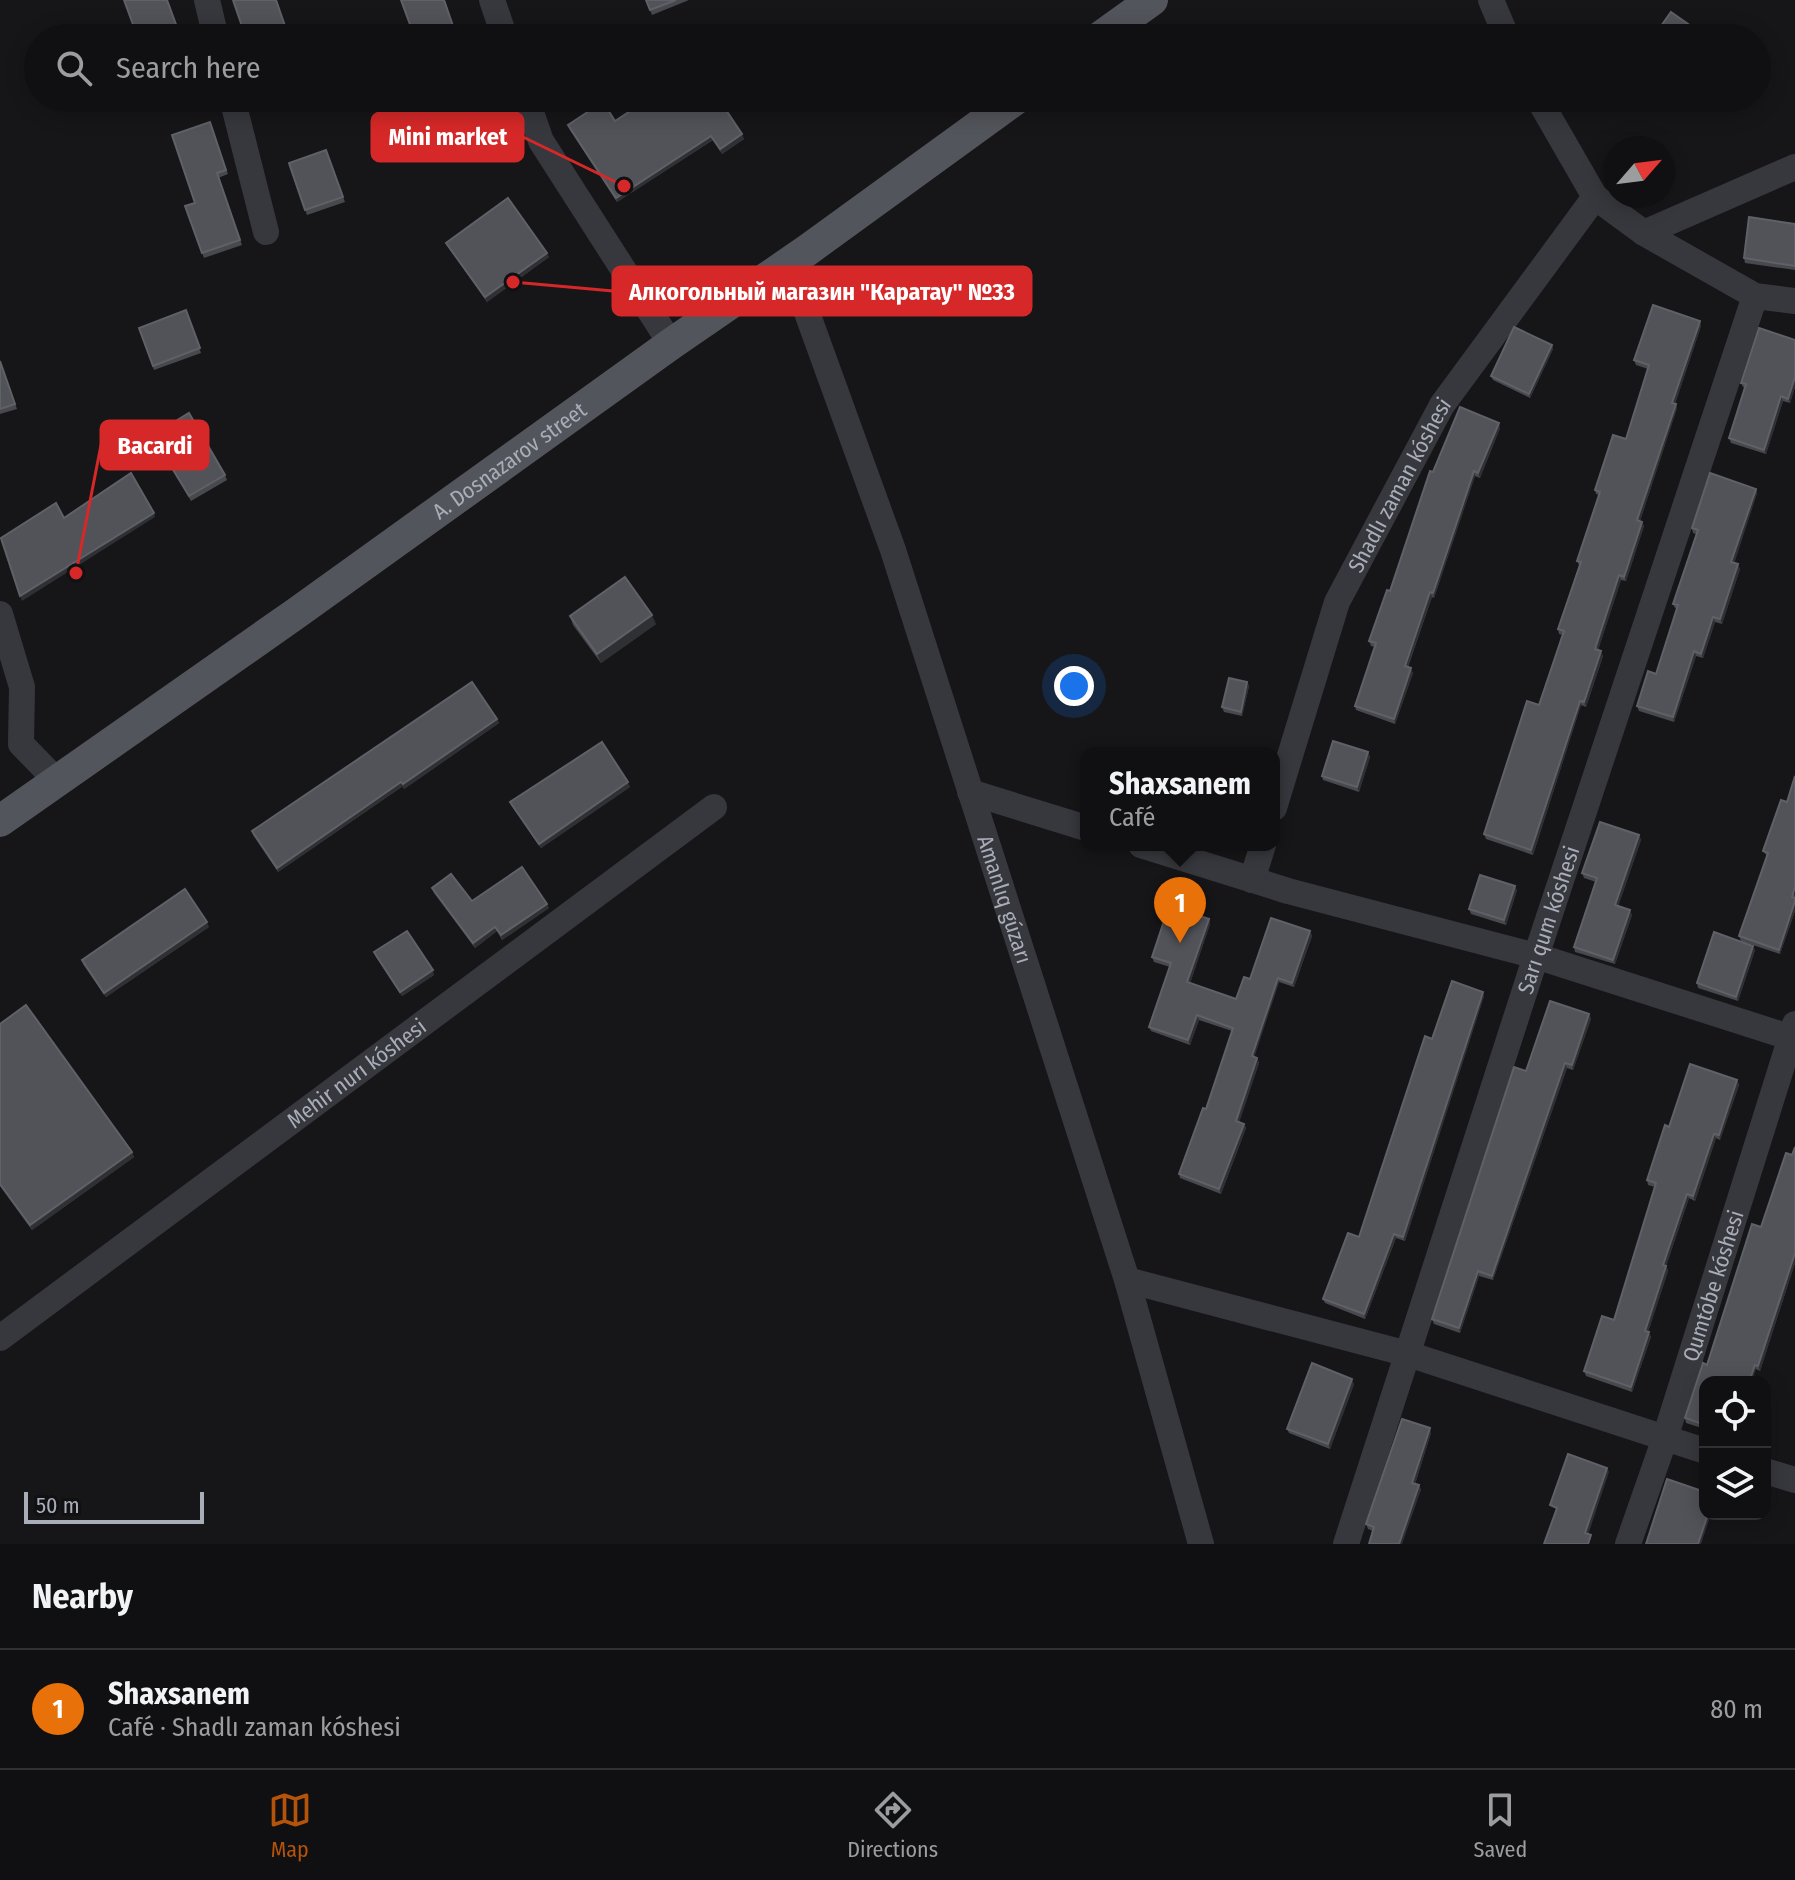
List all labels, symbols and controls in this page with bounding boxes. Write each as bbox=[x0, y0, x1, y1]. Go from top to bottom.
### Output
search box bbox=[24, 24, 1771, 112]
icon: search bbox=[52, 46, 96, 90]
text: Search here bbox=[116, 50, 261, 86]
callout: Mini market bbox=[372, 113, 523, 161]
text: Mini market bbox=[389, 123, 508, 151]
north arrow bbox=[1603, 136, 1675, 208]
callout: Алкогольный магазин "Каратау" №33 bbox=[613, 267, 1031, 315]
text: Алкогольный магазин "Каратау" №33 bbox=[628, 278, 1015, 306]
street label: Shadlı zaman kóshesi bbox=[1342, 392, 1457, 577]
street label: A. Dosnazarov street bbox=[427, 395, 592, 525]
callout: Bacardi bbox=[101, 421, 208, 469]
text: Bacardi bbox=[118, 432, 192, 460]
your location bbox=[1054, 666, 1094, 706]
popup bbox=[1080, 747, 1280, 851]
text: Shaxsanem bbox=[1109, 766, 1251, 802]
text: Café bbox=[1109, 802, 1155, 833]
street label: Amanlıq gúzarı bbox=[972, 832, 1038, 967]
street label: Sarı qum kóshesi bbox=[1511, 843, 1585, 997]
pin: 1 bbox=[1154, 877, 1206, 943]
street label: Mehir nurı kóshesi bbox=[281, 1013, 431, 1134]
street label: Qumtóbe kóshesi bbox=[1676, 1207, 1749, 1365]
map controls bbox=[1699, 1376, 1771, 1520]
button: locate bbox=[1699, 1376, 1771, 1448]
button: layers bbox=[1699, 1448, 1771, 1520]
scale bar bbox=[24, 1488, 204, 1524]
text: 50 m bbox=[36, 1492, 80, 1519]
text: Nearby bbox=[32, 1576, 133, 1617]
text: Shaxsanem bbox=[108, 1676, 250, 1712]
text: 1 bbox=[53, 1694, 64, 1725]
text: 80 m bbox=[1710, 1694, 1763, 1725]
text: Café · Shadlı zaman kóshesi bbox=[108, 1712, 401, 1743]
tab: Map bbox=[268, 1788, 312, 1863]
tab: Directions bbox=[847, 1788, 938, 1863]
tab: Saved bbox=[1474, 1788, 1527, 1863]

